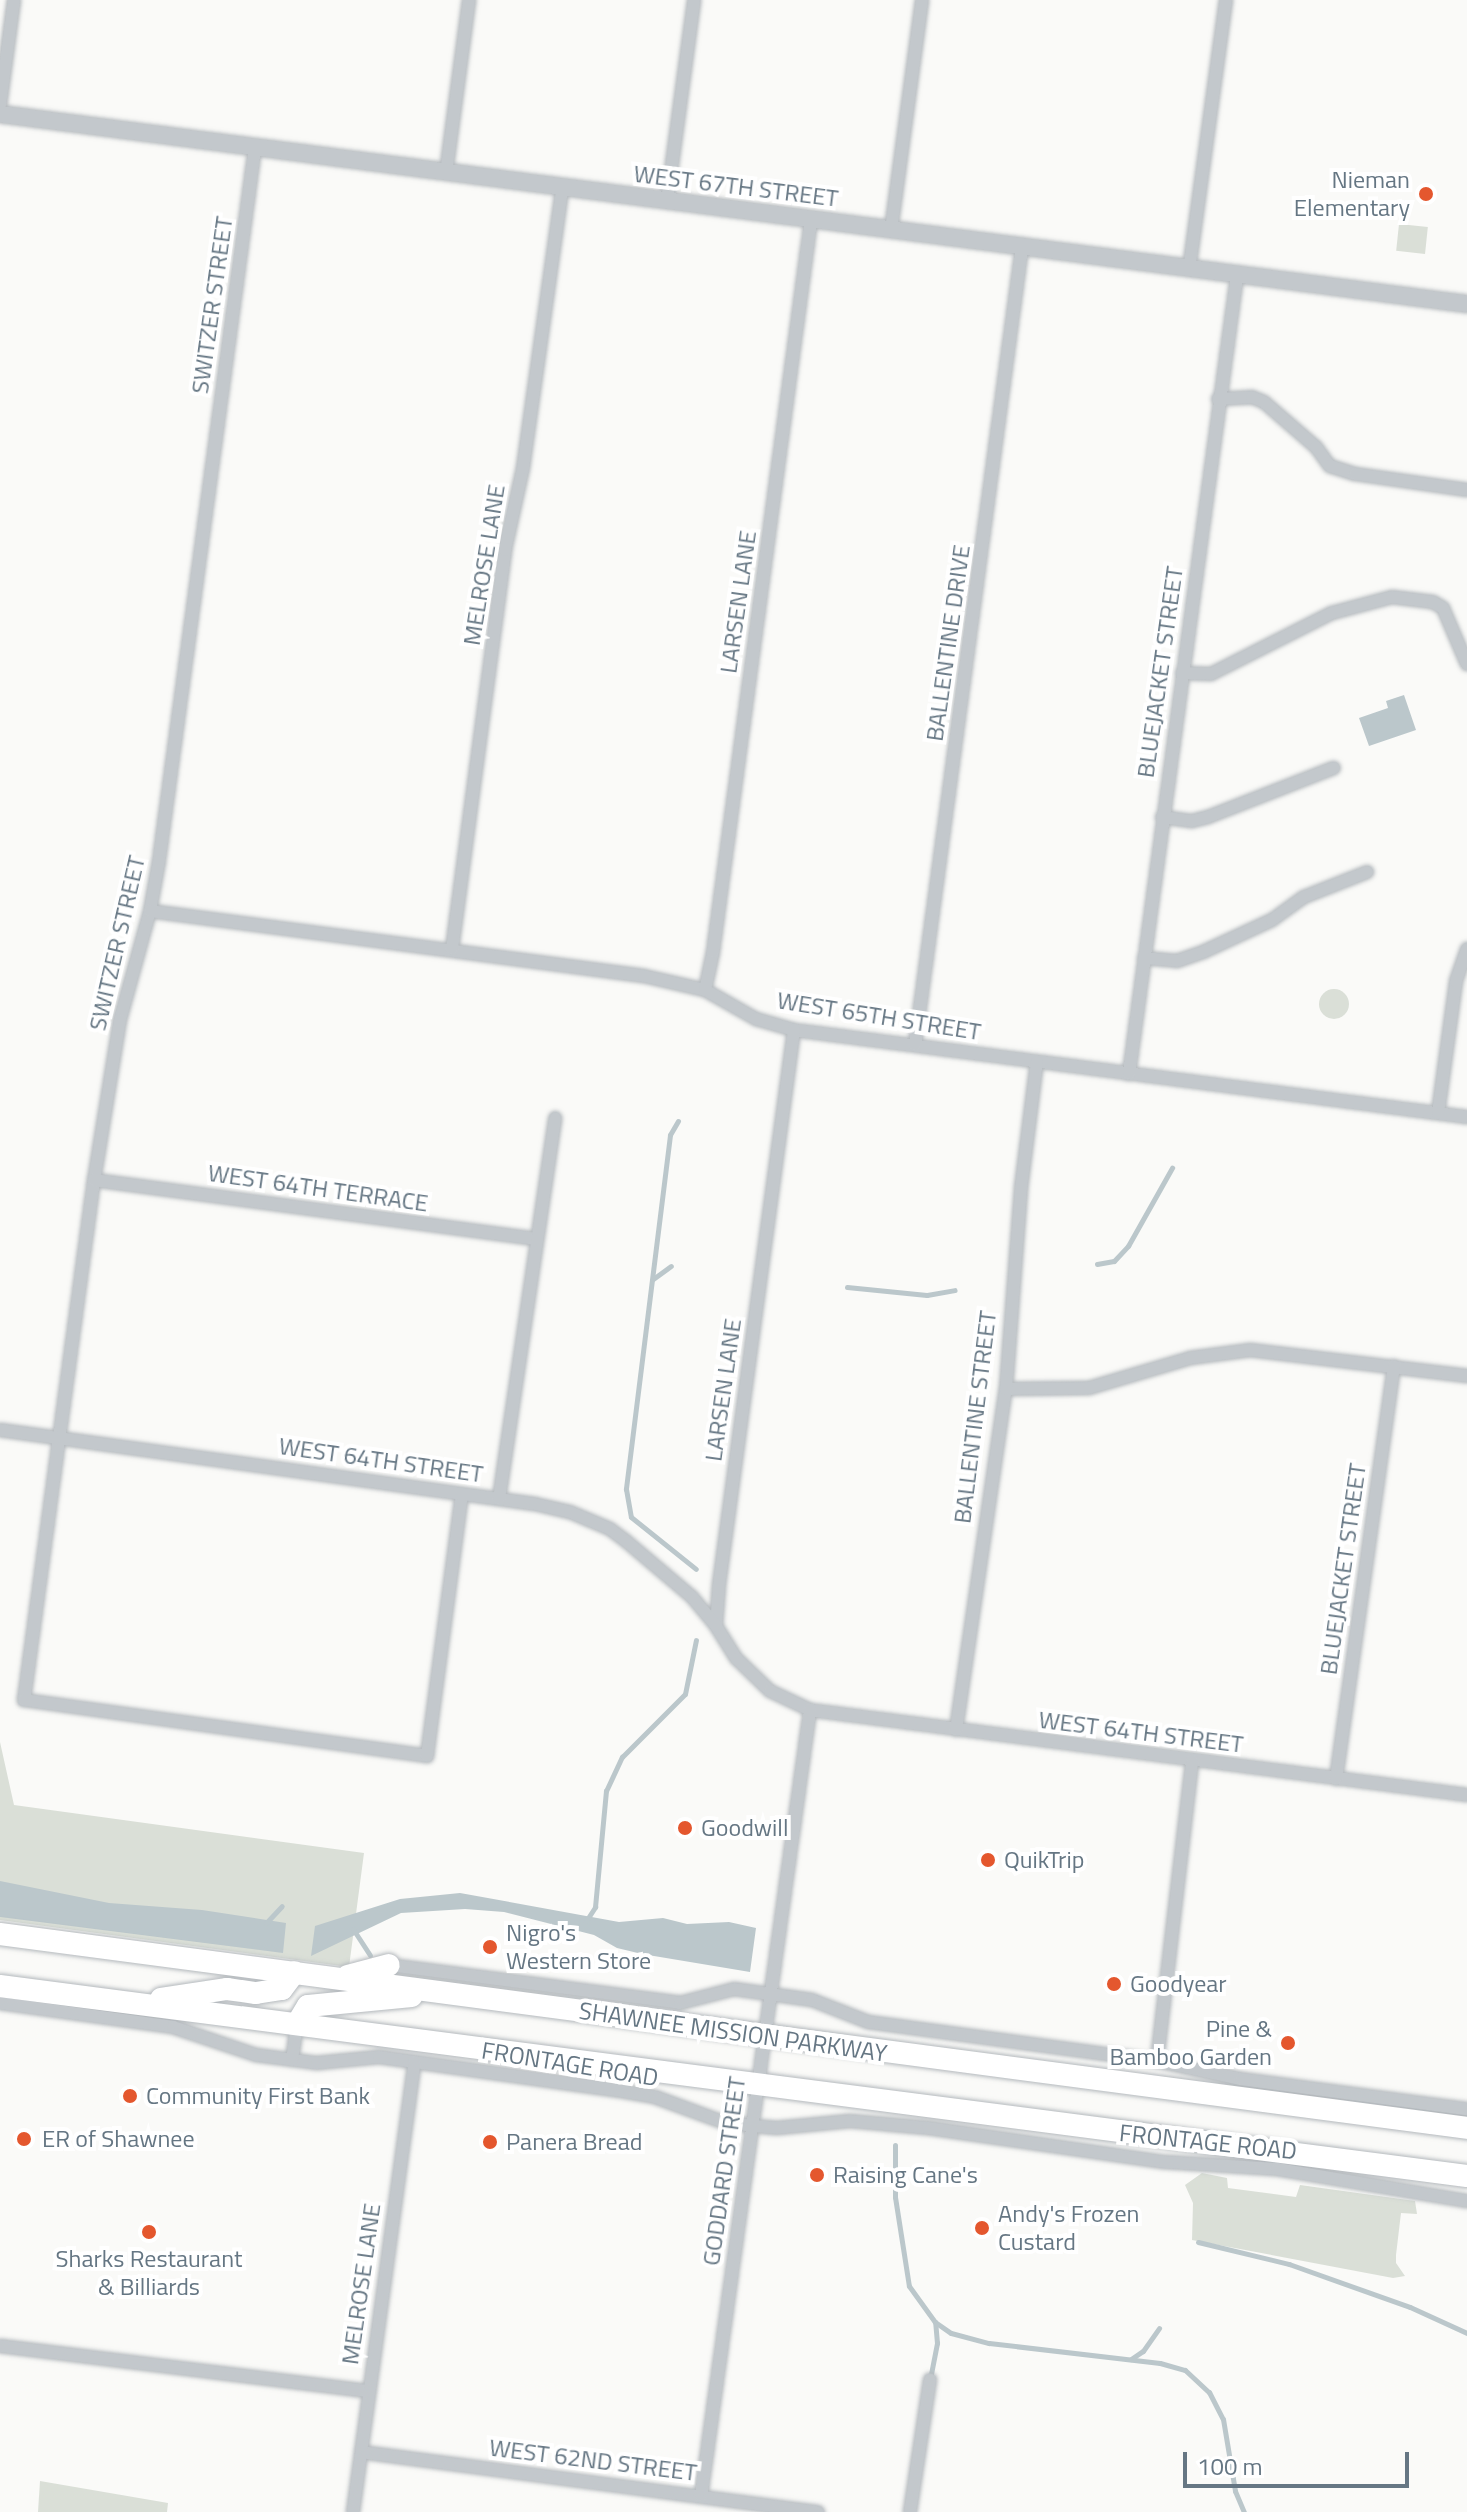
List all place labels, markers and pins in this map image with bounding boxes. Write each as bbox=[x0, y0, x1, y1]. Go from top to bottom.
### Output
place label: Nieman Elementary bbox=[1294, 166, 1410, 222]
marker: Nieman Elementary bbox=[1417, 185, 1435, 203]
place label: Goodwill bbox=[701, 1814, 788, 1842]
marker: Goodwill bbox=[676, 1819, 694, 1837]
place label: QuikTrip bbox=[1004, 1846, 1084, 1874]
marker: QuikTrip bbox=[979, 1851, 997, 1869]
place label: Nigro's Western Store bbox=[506, 1919, 651, 1975]
marker: Nigro's Western Store bbox=[481, 1938, 499, 1956]
place label: Goodyear bbox=[1130, 1970, 1227, 1998]
marker: Goodyear bbox=[1105, 1975, 1123, 1993]
place label: Pine & Bamboo Garden bbox=[1109, 2015, 1272, 2071]
marker: Pine & Bamboo Garden bbox=[1279, 2034, 1297, 2052]
place label: Community First Bank bbox=[146, 2082, 370, 2110]
marker: Community First Bank bbox=[121, 2087, 139, 2105]
place label: ER of Shawnee bbox=[42, 2125, 195, 2153]
marker: ER of Shawnee bbox=[13, 2128, 35, 2150]
place label: Panera Bread bbox=[506, 2128, 642, 2156]
marker: Panera Bread bbox=[481, 2133, 499, 2151]
place label: Raising Cane's bbox=[833, 2161, 978, 2189]
marker: Raising Cane's bbox=[808, 2166, 826, 2184]
place label: Andy's Frozen Custard bbox=[998, 2200, 1139, 2256]
marker: Andy's Frozen Custard bbox=[973, 2219, 991, 2237]
marker: Sharks Restaurant & Billiards bbox=[140, 2223, 158, 2241]
place label: Sharks Restaurant & Billiards bbox=[56, 2245, 242, 2301]

